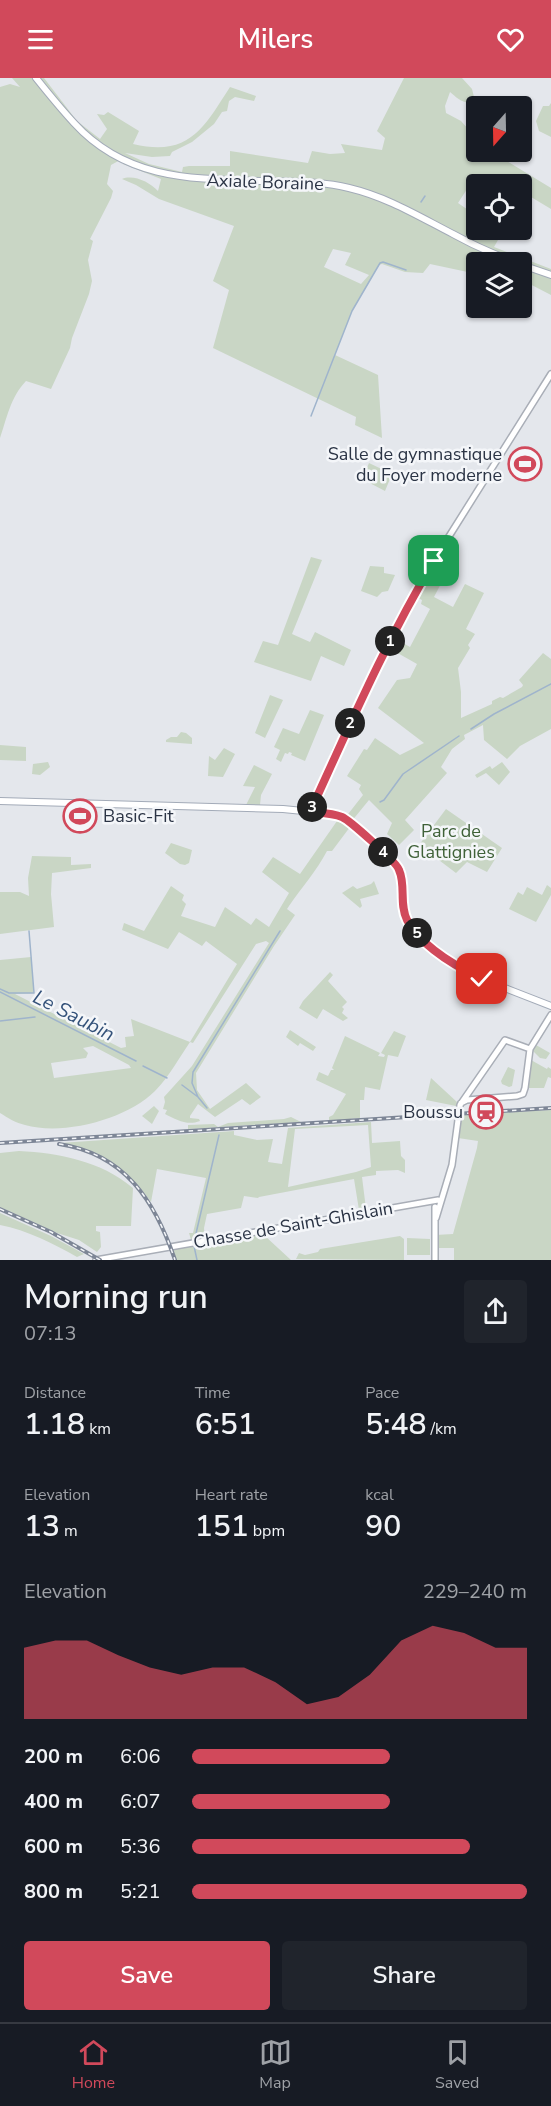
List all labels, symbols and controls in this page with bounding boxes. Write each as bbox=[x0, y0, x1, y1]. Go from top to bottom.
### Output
text: Milers bbox=[238, 21, 313, 58]
icon: menu bbox=[24, 23, 57, 56]
icon: heart bbox=[494, 23, 527, 56]
north arrow bbox=[466, 96, 532, 162]
map controls bbox=[466, 96, 532, 318]
street label: Axiale Boraine bbox=[206, 168, 324, 196]
button: locate bbox=[466, 174, 532, 240]
button: layers bbox=[466, 252, 532, 318]
place label: Salle de gymnastique du Foyer moderne bbox=[328, 442, 502, 487]
sports icon: Salle de gymnastique du Foyer moderne bbox=[507, 446, 543, 482]
pin bbox=[408, 535, 459, 586]
icon: arrive bbox=[417, 544, 450, 577]
pin: 1 bbox=[375, 626, 405, 656]
text: 1 bbox=[385, 630, 395, 652]
pin: 2 bbox=[335, 708, 365, 738]
text: 2 bbox=[345, 712, 355, 734]
pin: 3 bbox=[297, 792, 327, 822]
text: 3 bbox=[307, 796, 317, 818]
sports icon: Basic-Fit bbox=[62, 798, 98, 834]
place label: Basic-Fit bbox=[103, 804, 174, 828]
park label: Parc de Glattignies bbox=[407, 819, 495, 864]
pin: 4 bbox=[368, 837, 398, 867]
text: 4 bbox=[378, 841, 388, 863]
pin: 5 bbox=[402, 918, 432, 948]
text: 5 bbox=[412, 922, 422, 944]
pin bbox=[456, 953, 507, 1004]
icon: check bbox=[465, 962, 498, 995]
water label: Le Saubin bbox=[28, 983, 119, 1048]
station icon: Boussu bbox=[468, 1094, 504, 1130]
place label: Boussu bbox=[403, 1100, 463, 1124]
street label: Chasse de Saint-Ghislain bbox=[191, 1196, 395, 1254]
text: Morning run bbox=[24, 1275, 208, 1320]
button: share bbox=[464, 1280, 527, 1343]
text: 07:13 bbox=[24, 1320, 77, 1347]
text: Distance bbox=[24, 1382, 86, 1404]
text: Time bbox=[195, 1382, 230, 1404]
text: Pace bbox=[365, 1382, 399, 1404]
text: 1.18 bbox=[24, 1404, 85, 1445]
text: 6:51 bbox=[195, 1404, 256, 1445]
text: 5:48 bbox=[365, 1404, 426, 1445]
text: km bbox=[85, 1418, 111, 1440]
text: /km bbox=[426, 1418, 457, 1440]
text: Elevation bbox=[24, 1484, 90, 1506]
text: Heart rate bbox=[195, 1484, 268, 1506]
text: kcal bbox=[365, 1484, 394, 1506]
text: 13 bbox=[24, 1506, 60, 1547]
text: 151 bbox=[195, 1506, 249, 1547]
text: 90 bbox=[365, 1506, 401, 1547]
text: m bbox=[60, 1520, 78, 1542]
text: bpm bbox=[249, 1520, 285, 1542]
text: Elevation bbox=[24, 1578, 107, 1605]
text: 229–240 m bbox=[423, 1578, 527, 1605]
text: 200 m bbox=[24, 1743, 83, 1770]
text: 6:06 bbox=[120, 1743, 161, 1770]
text: 400 m bbox=[24, 1788, 83, 1815]
text: 6:07 bbox=[120, 1788, 161, 1815]
text: 600 m bbox=[24, 1833, 83, 1860]
text: 5:36 bbox=[120, 1833, 161, 1860]
text: 800 m bbox=[24, 1878, 83, 1905]
text: 5:21 bbox=[120, 1878, 161, 1905]
button: Save bbox=[24, 1941, 270, 2010]
button: Share bbox=[282, 1941, 527, 2010]
tab: Home bbox=[72, 2036, 115, 2094]
tab: Map bbox=[259, 2036, 292, 2094]
tab: Saved bbox=[435, 2036, 479, 2094]

